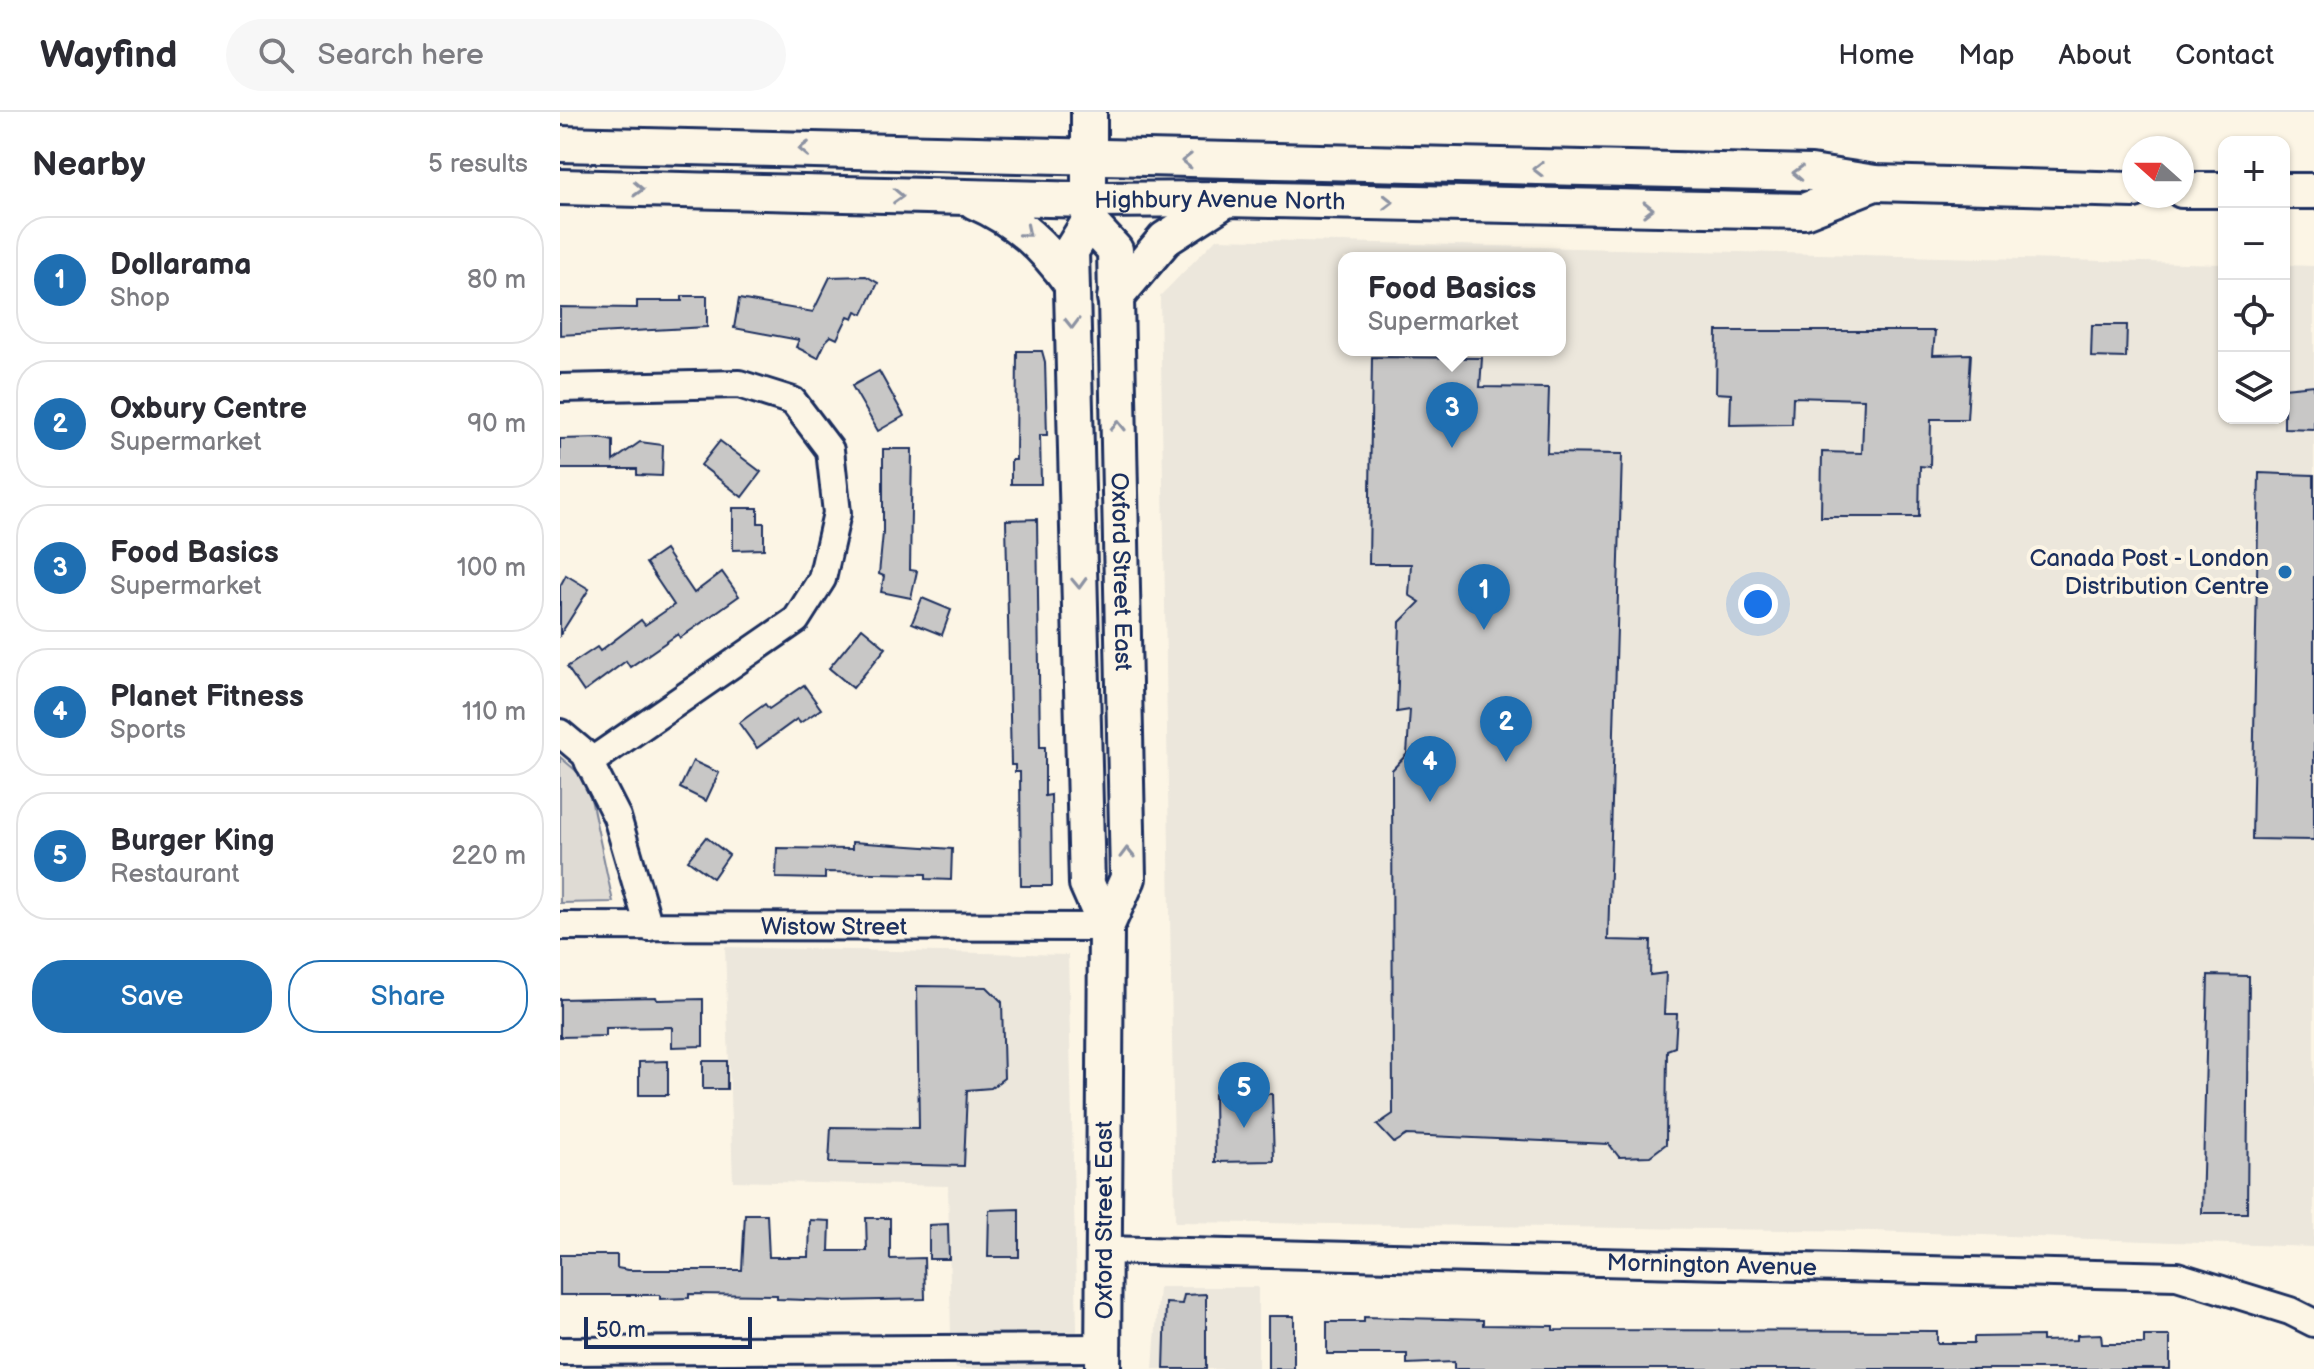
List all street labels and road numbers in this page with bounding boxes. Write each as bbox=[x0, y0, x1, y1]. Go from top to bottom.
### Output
street label: Highbury Avenue North bbox=[1094, 184, 1346, 216]
street label: Oxford Street East bbox=[1105, 472, 1138, 672]
street label: Wistow Street bbox=[761, 912, 908, 941]
street label: Oxford Street East bbox=[1090, 1120, 1119, 1319]
street label: Mornington Avenue bbox=[1606, 1248, 1817, 1282]

